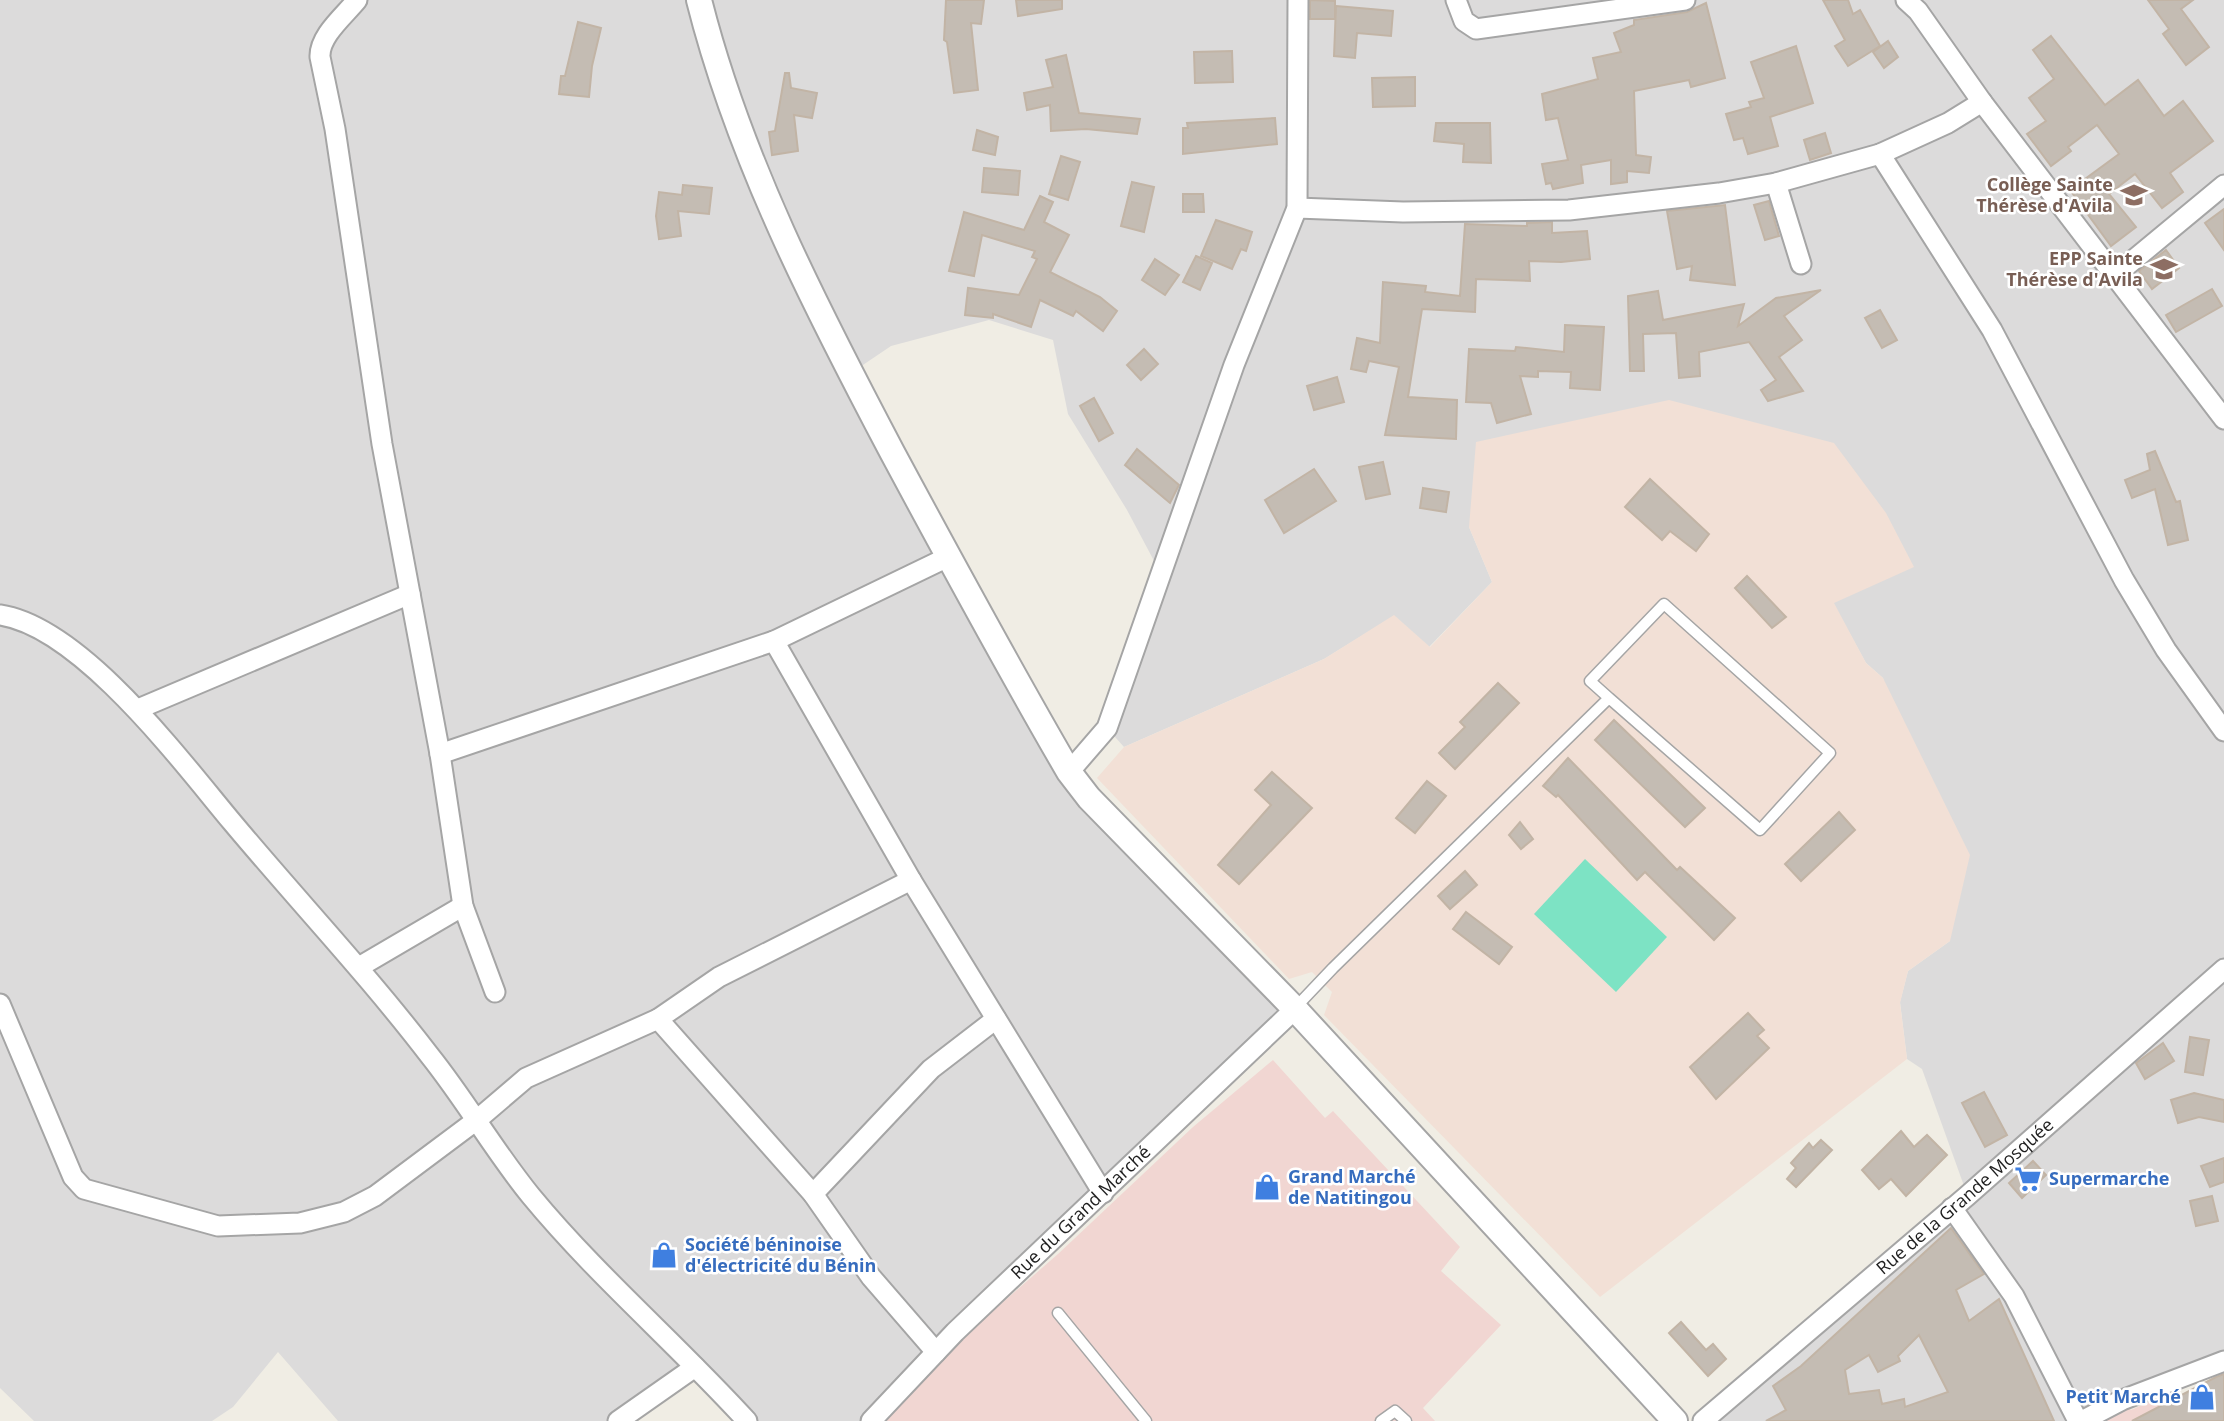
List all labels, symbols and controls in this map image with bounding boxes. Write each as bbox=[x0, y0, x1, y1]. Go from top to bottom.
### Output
place label: Collège Sainte Thérèse d'Avila bbox=[1976, 172, 2113, 217]
school or university icon: Collège Sainte Thérèse d'Avila bbox=[2119, 180, 2149, 210]
place label: EPP Sainte Thérèse d'Avila bbox=[2006, 246, 2143, 291]
school or university icon: EPP Sainte Thérèse d'Avila bbox=[2149, 254, 2179, 284]
street label: Rue de la Grande Mosquée bbox=[1871, 1112, 2058, 1279]
street label: Rue du Grand Marché bbox=[1005, 1140, 1155, 1284]
place label: Grand Marché de Natitingou bbox=[1288, 1164, 1416, 1209]
supermarket icon: Supermarche bbox=[2013, 1164, 2043, 1194]
place label: Supermarche bbox=[2049, 1166, 2169, 1190]
shop icon: Grand Marché de Natitingou bbox=[1252, 1172, 1282, 1202]
place label: Société béninoise d'électricité du Bénin bbox=[685, 1232, 876, 1277]
shop icon: Société béninoise d'électricité du Bénin bbox=[649, 1240, 679, 1270]
shop icon: Petit Marché bbox=[2187, 1382, 2217, 1412]
place label: Petit Marché bbox=[2066, 1384, 2181, 1408]

